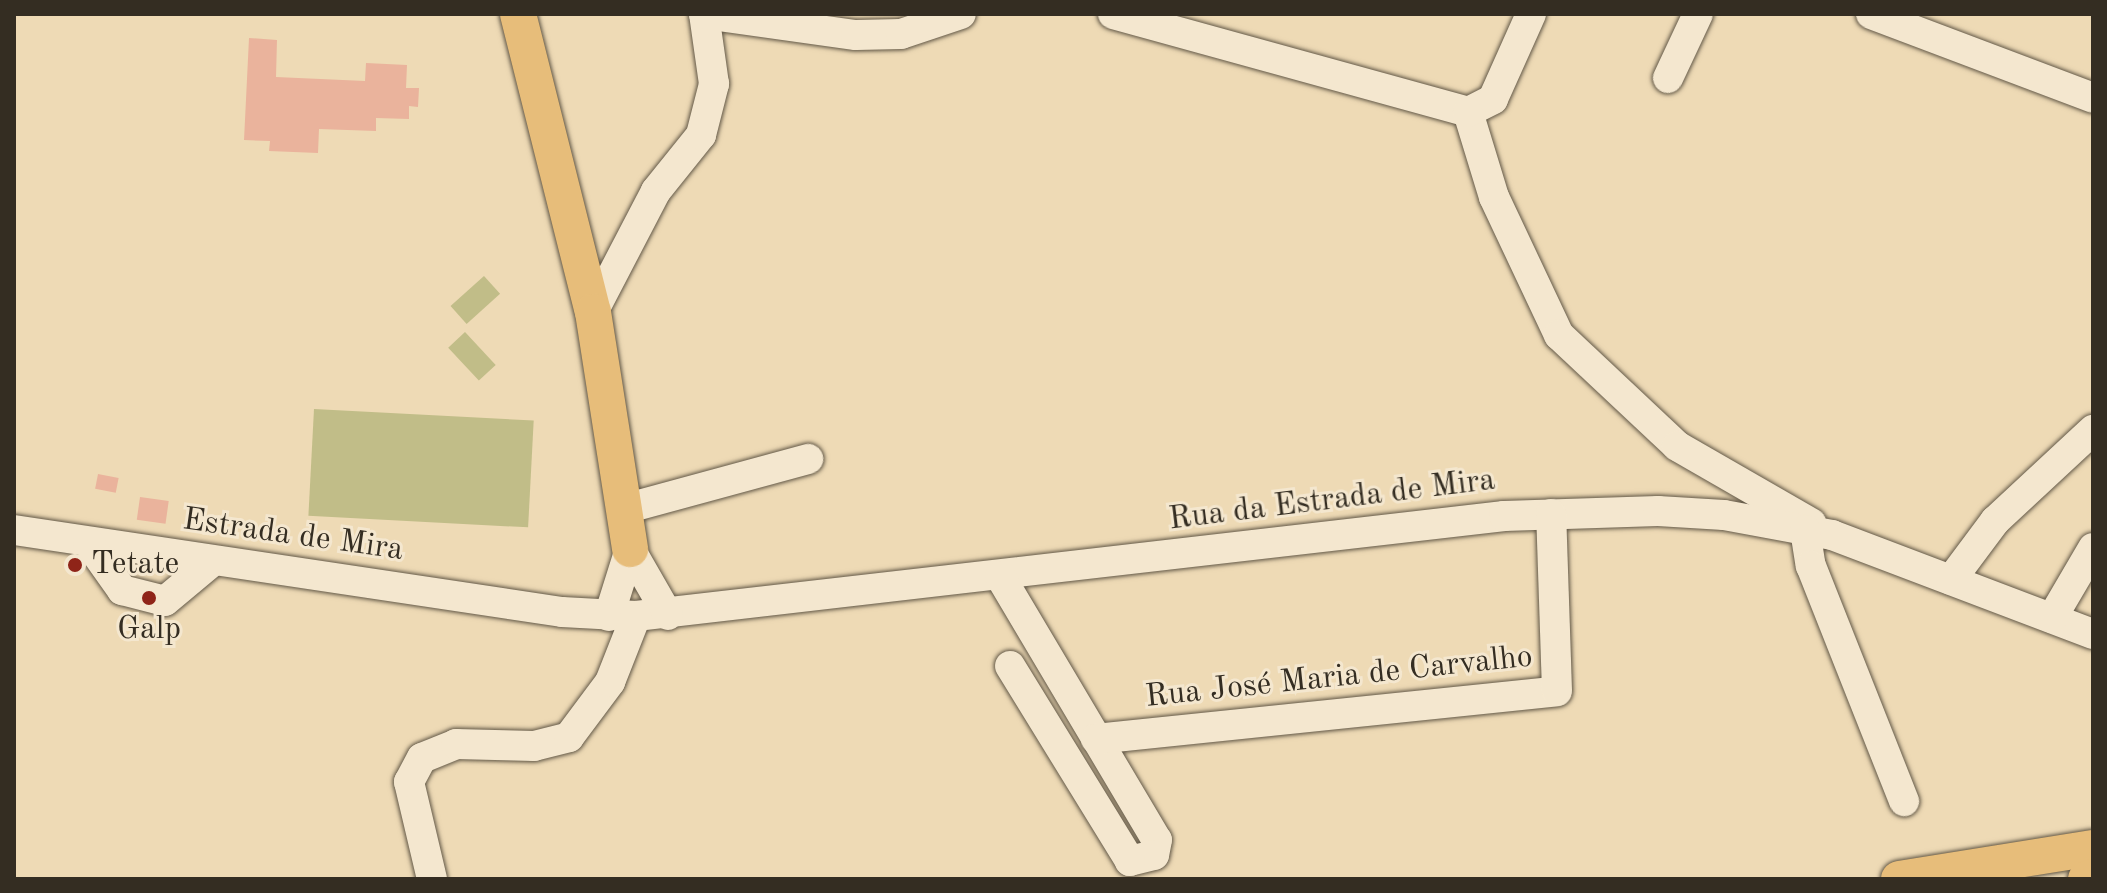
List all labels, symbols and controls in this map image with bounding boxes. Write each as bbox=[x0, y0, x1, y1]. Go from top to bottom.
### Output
street label: Rua da Estrada de Mira bbox=[1167, 462, 1497, 540]
street label: Estrada de Mira bbox=[180, 502, 406, 570]
place label: Tetate bbox=[91, 546, 179, 584]
marker: Tetate bbox=[66, 556, 84, 574]
marker: Galp bbox=[140, 589, 158, 607]
place label: Galp bbox=[117, 611, 181, 649]
street label: Rua José Maria de Carvalho bbox=[1144, 639, 1534, 717]

